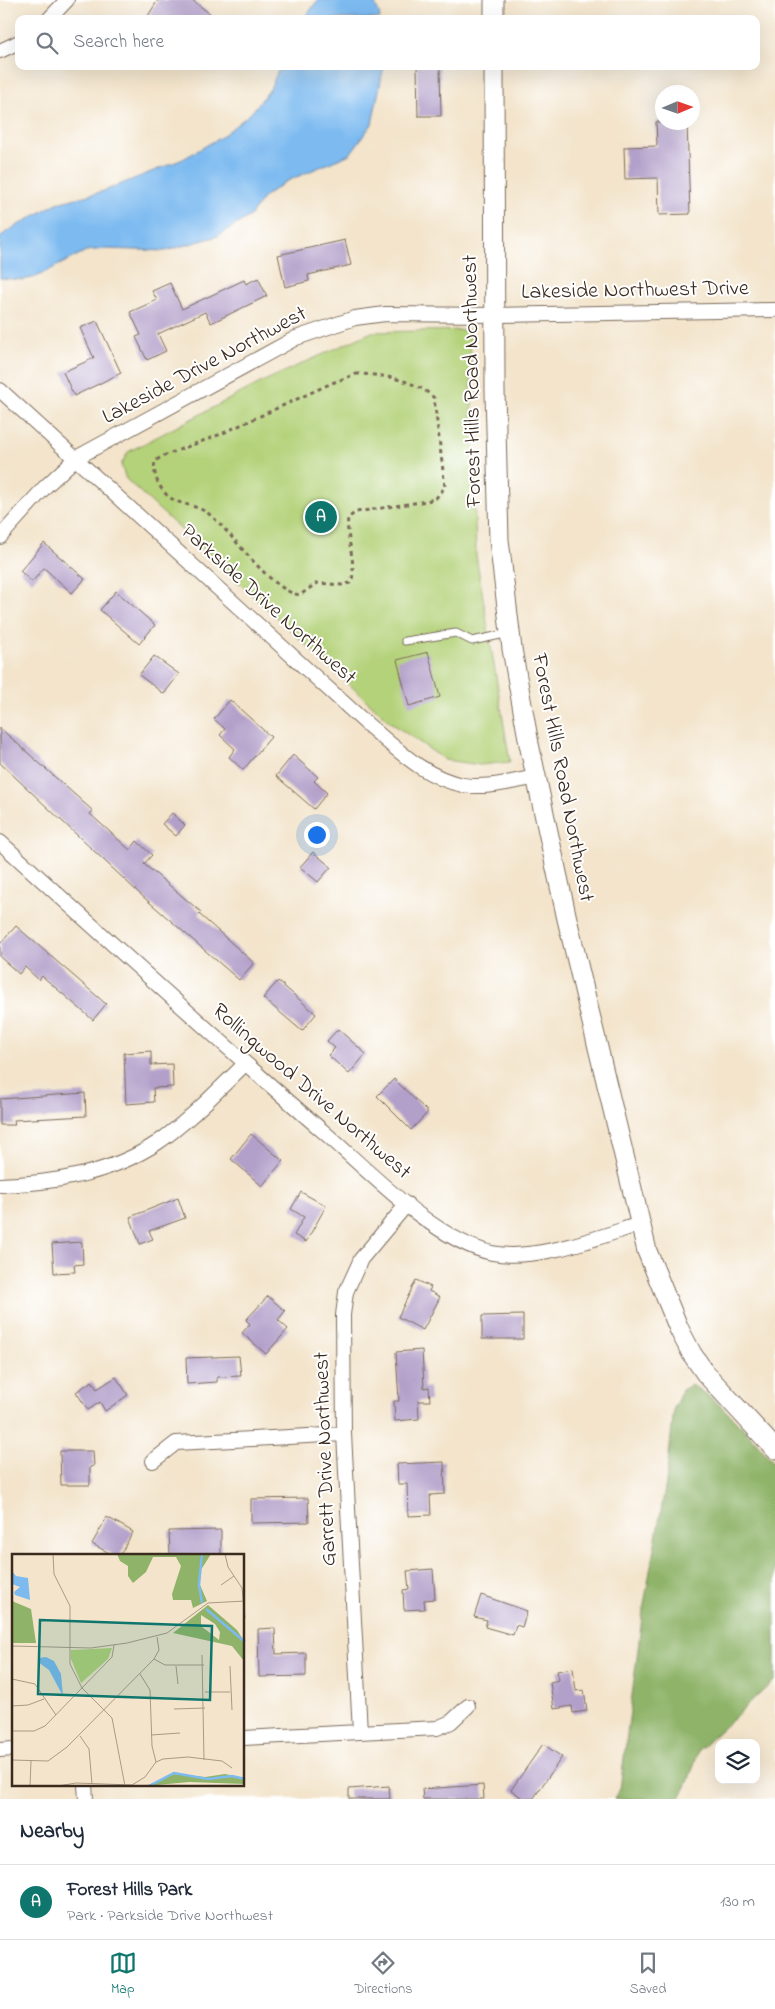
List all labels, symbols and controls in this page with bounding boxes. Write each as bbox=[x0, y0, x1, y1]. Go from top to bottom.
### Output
search box bbox=[15, 15, 760, 70]
icon: search bbox=[33, 29, 61, 57]
text: Search here bbox=[73, 29, 164, 56]
north arrow bbox=[655, 85, 700, 130]
street label: Forest Hills Road Northwest bbox=[455, 254, 491, 509]
street label: Lakeside Northwest Drive bbox=[521, 273, 749, 309]
street label: Lakeside Drive Northwest bbox=[97, 298, 314, 434]
pin: A bbox=[305, 498, 337, 536]
street label: Parkside Drive Northwest bbox=[173, 517, 364, 694]
street label: Forest Hills Road Northwest bbox=[522, 650, 602, 906]
your location bbox=[304, 822, 330, 848]
street label: Rollingwood Drive Northwest bbox=[204, 996, 418, 1189]
street label: Garrett Drive Northwest bbox=[306, 1351, 346, 1567]
inset map bbox=[12, 1554, 245, 1786]
map controls bbox=[715, 1739, 760, 1784]
button: layers bbox=[715, 1739, 760, 1784]
text: Nearby bbox=[20, 1817, 84, 1847]
text: Forest Hills Park bbox=[67, 1877, 192, 1904]
text: A bbox=[31, 1890, 41, 1914]
text: 130 m bbox=[720, 1890, 755, 1914]
text: Park · Parkside Drive Northwest bbox=[67, 1904, 273, 1928]
tab: Map bbox=[109, 1949, 137, 2000]
tab: Directions bbox=[354, 1949, 412, 2000]
tab: Saved bbox=[630, 1949, 666, 2000]

